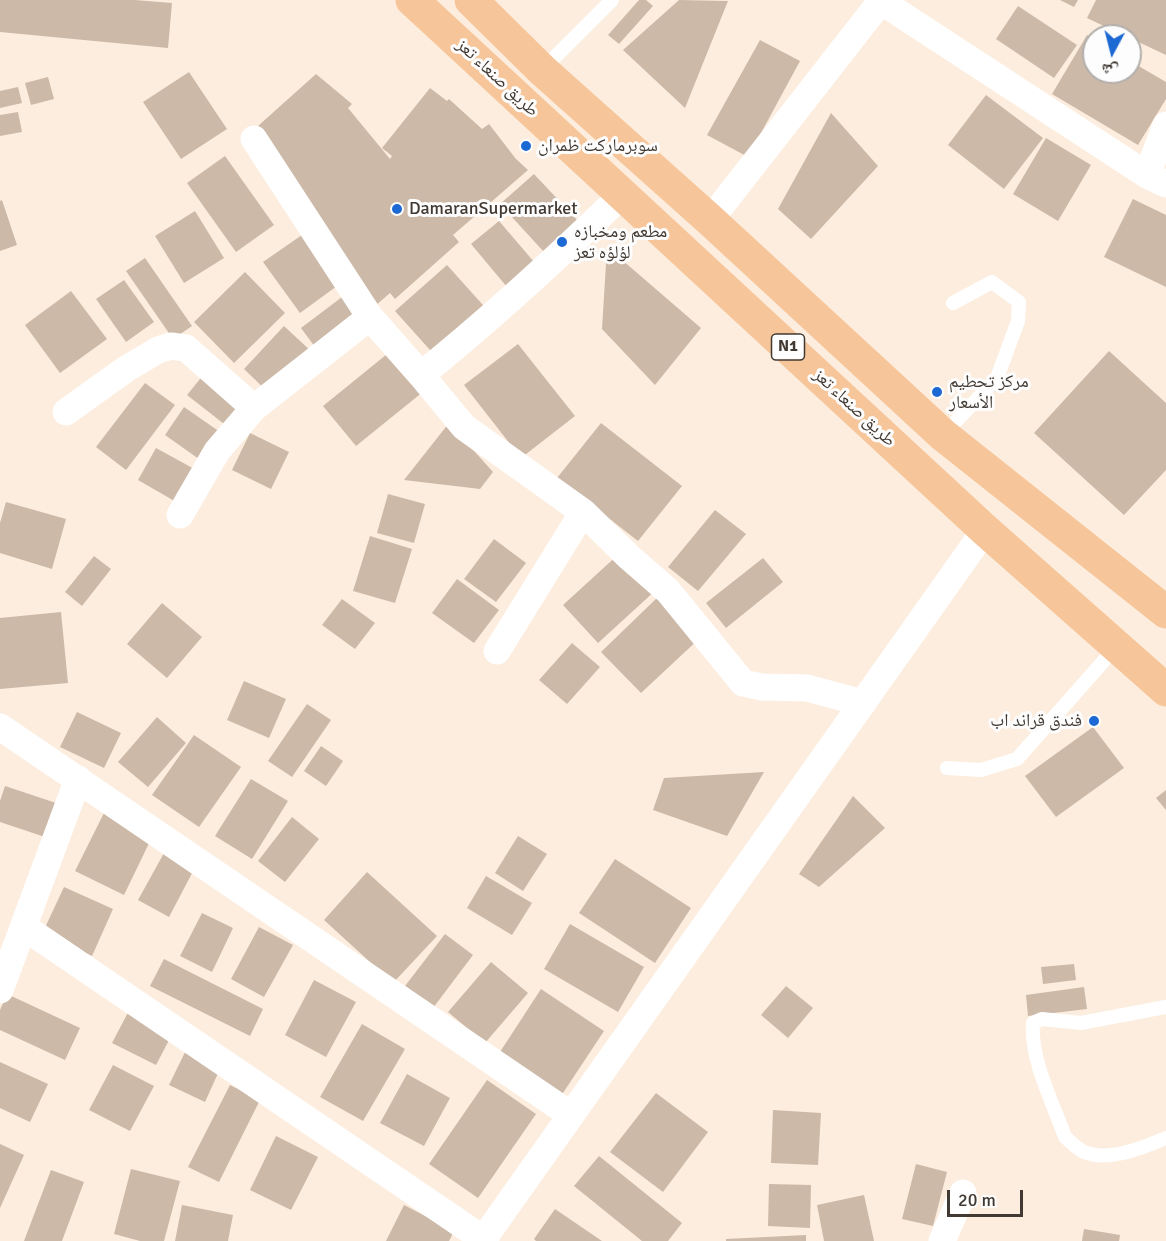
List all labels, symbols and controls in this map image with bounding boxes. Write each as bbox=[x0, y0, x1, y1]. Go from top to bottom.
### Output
north arrow bbox=[1082, 24, 1142, 84]
street label: طريق صنعاء تعز bbox=[451, 34, 543, 122]
text: ش bbox=[1100, 59, 1120, 81]
place label: سوبرماركت ظمران bbox=[538, 135, 658, 157]
marker: سوبرماركت ظمران bbox=[519, 139, 533, 153]
place label: DamaranSupermarket bbox=[409, 198, 578, 220]
marker: DamaranSupermarket bbox=[390, 202, 404, 216]
place label: مطعم ومخبازه لؤلؤه تعز bbox=[574, 221, 667, 264]
marker: مطعم ومخبازه لؤلؤه تعز bbox=[555, 235, 569, 249]
road number: N1 bbox=[772, 334, 804, 360]
street label: طريق صنعاء تعز bbox=[808, 364, 900, 452]
place label: مركز تحطيم الأسعار bbox=[949, 371, 1029, 413]
marker: مركز تحطيم الأسعار bbox=[930, 385, 944, 399]
place label: فندق قراند اب bbox=[990, 710, 1082, 732]
marker: فندق قراند اب bbox=[1087, 714, 1101, 728]
scale bar bbox=[950, 1178, 1026, 1216]
text: 20 m bbox=[958, 1189, 996, 1211]

